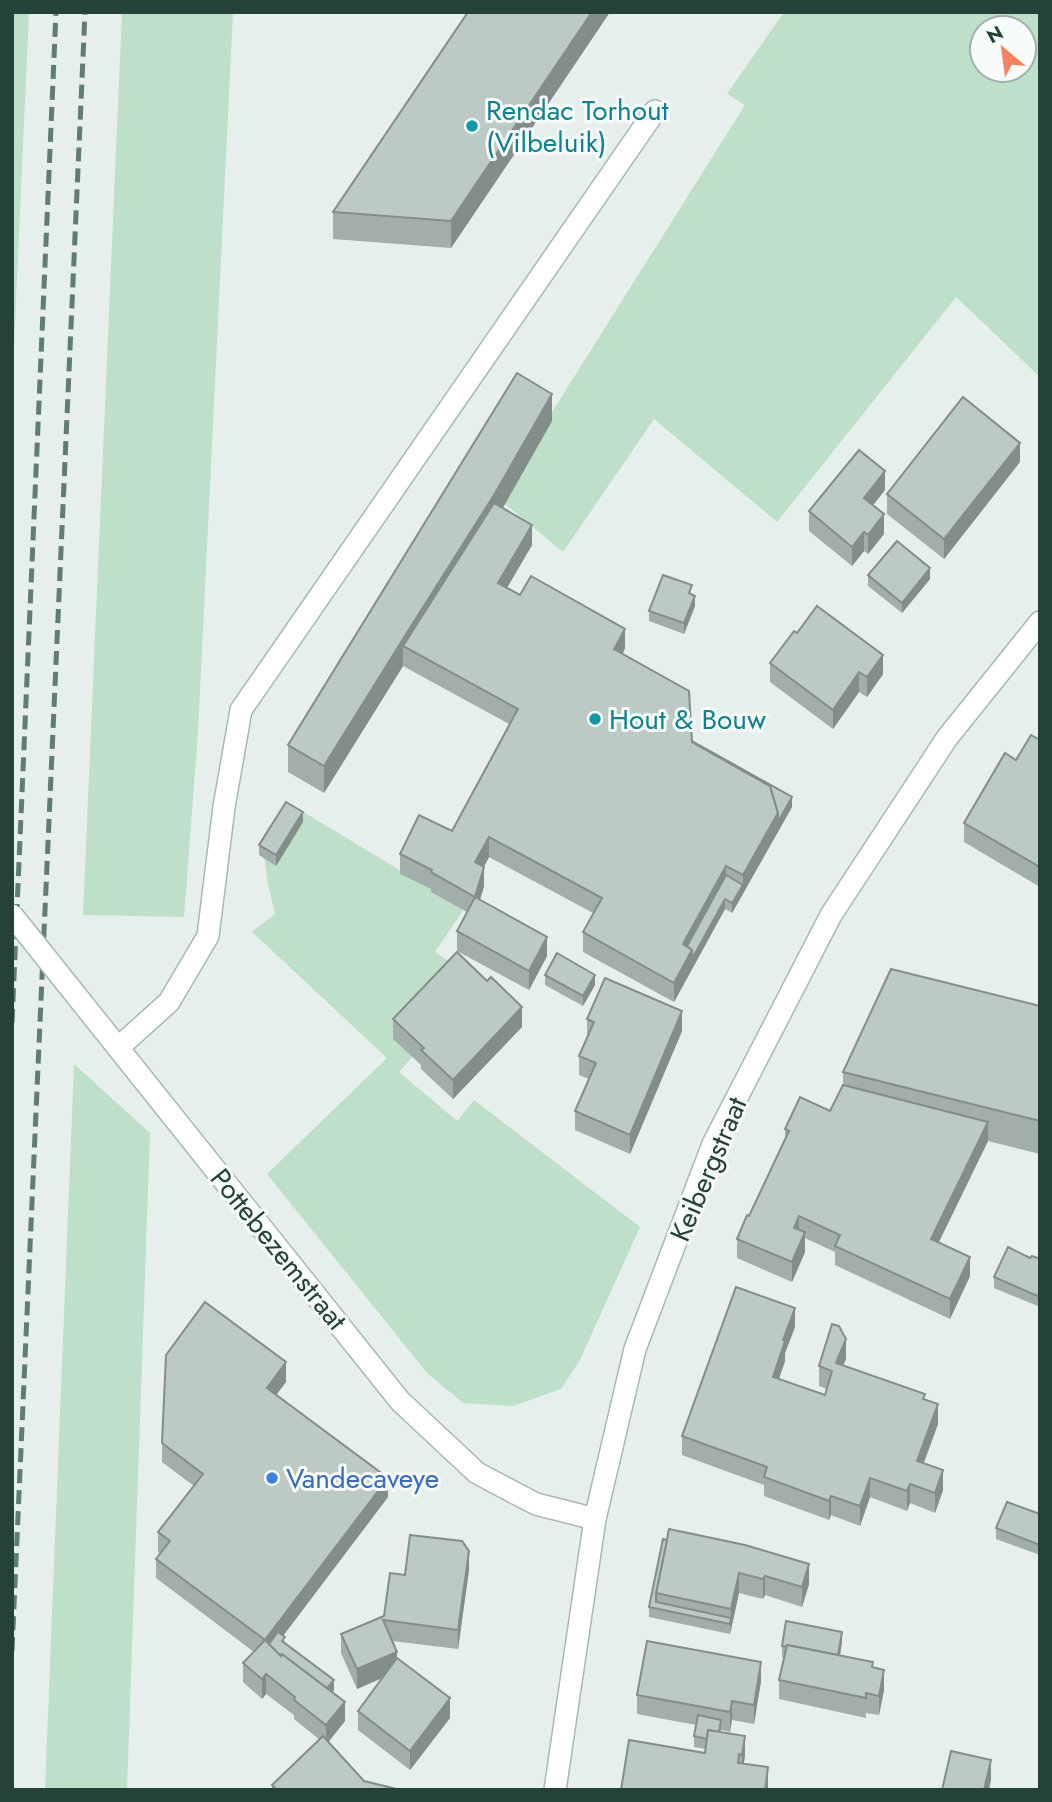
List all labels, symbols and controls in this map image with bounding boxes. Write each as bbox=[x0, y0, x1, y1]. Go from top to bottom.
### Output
north arrow bbox=[968, 14, 1038, 84]
text: N bbox=[982, 19, 1008, 50]
place label: Rendac Torhout (Vilbeluik) bbox=[486, 90, 669, 163]
marker: Rendac Torhout (Vilbeluik) bbox=[464, 118, 480, 134]
place label: Hout & Bouw bbox=[609, 699, 766, 740]
marker: Hout & Bouw bbox=[587, 711, 603, 727]
street label: Keibergstraat bbox=[660, 1090, 757, 1248]
street label: Pottebezemstraat bbox=[201, 1160, 357, 1339]
place label: Vandecaveye bbox=[286, 1458, 439, 1499]
marker: Vandecaveye bbox=[264, 1470, 280, 1486]

